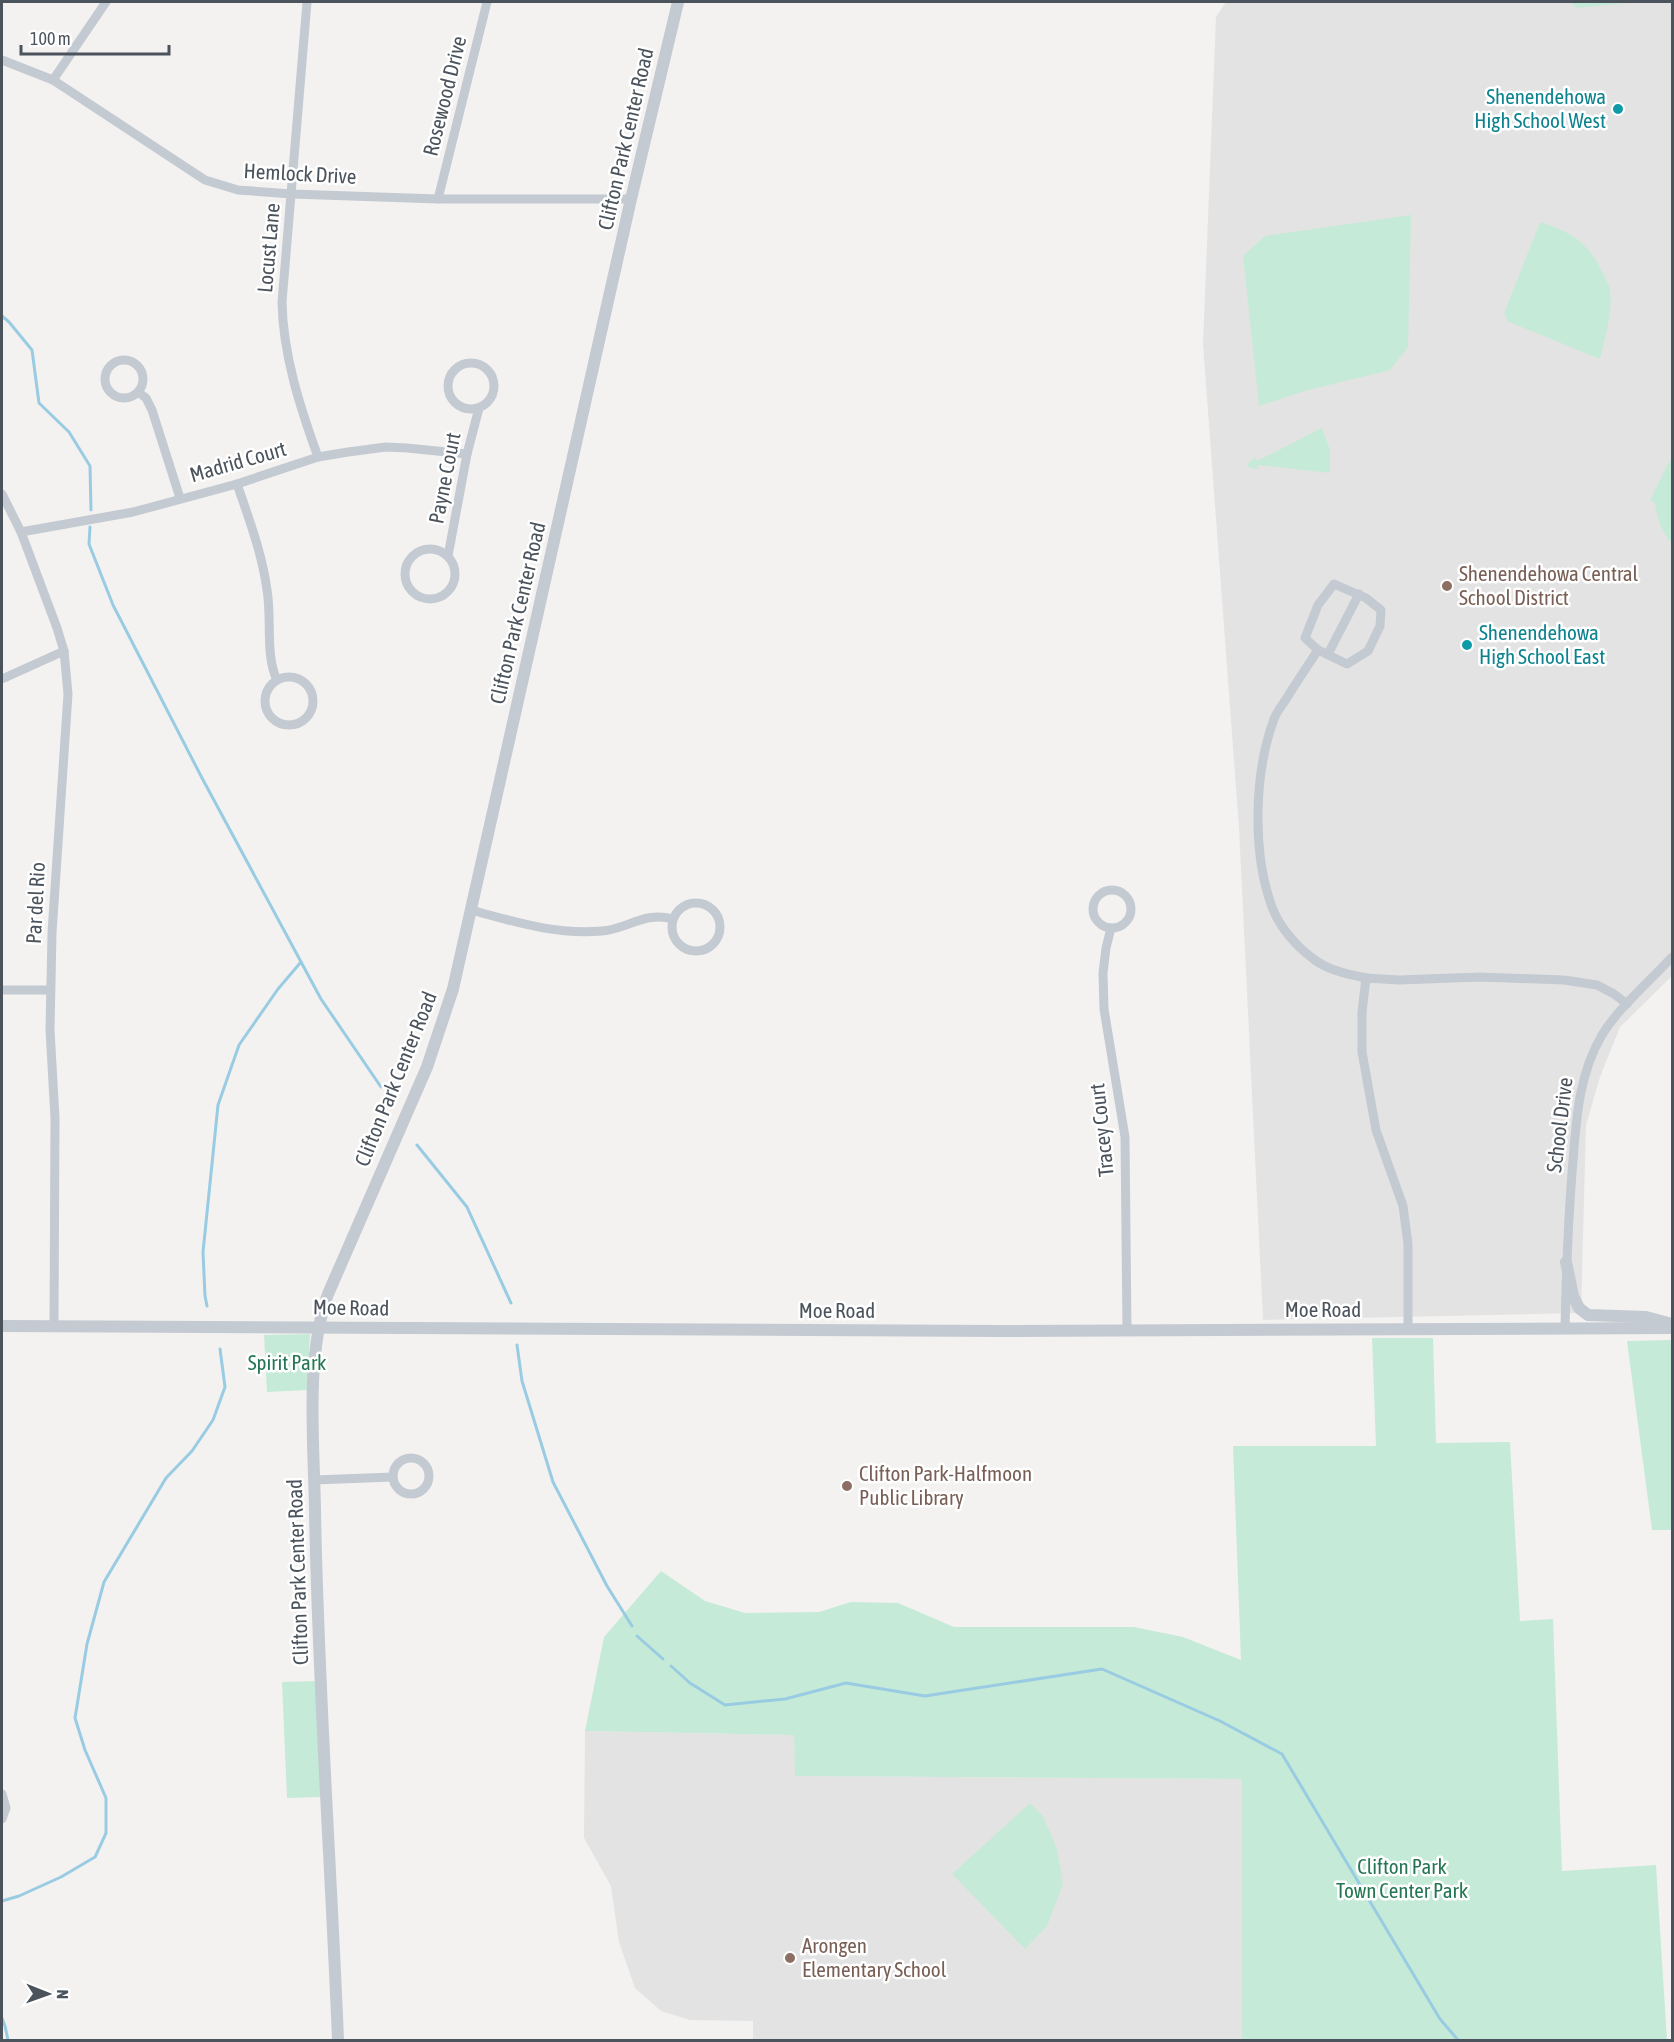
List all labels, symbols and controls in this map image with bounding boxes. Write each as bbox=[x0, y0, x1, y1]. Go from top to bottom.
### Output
scale bar bbox=[21, 18, 170, 56]
text: 100 m bbox=[30, 28, 71, 49]
street label: Rosewood Drive bbox=[418, 33, 471, 158]
street label: Clifton Park Center Road bbox=[592, 45, 658, 232]
place label: Shenendehowa High School West bbox=[1474, 84, 1606, 132]
marker: Shenendehowa High School West bbox=[1611, 102, 1625, 116]
street label: Hemlock Drive bbox=[243, 158, 357, 188]
street label: Locust Lane bbox=[252, 202, 284, 294]
street label: Payne Court bbox=[423, 430, 465, 525]
street label: Madrid Court bbox=[187, 436, 289, 486]
street label: Clifton Park Center Road bbox=[484, 519, 550, 706]
place label: Shenendehowa Central School District bbox=[1459, 561, 1639, 609]
marker: Shenendehowa Central School District bbox=[1440, 579, 1454, 593]
place label: Shenendehowa High School East bbox=[1479, 620, 1605, 668]
marker: Shenendehowa High School East bbox=[1460, 638, 1474, 652]
street label: Par del Rio bbox=[21, 861, 49, 944]
street label: Clifton Park Center Road bbox=[349, 988, 441, 1169]
street label: School Drive bbox=[1541, 1076, 1577, 1174]
street label: Tracey Court bbox=[1084, 1082, 1118, 1178]
street label: Moe Road bbox=[313, 1294, 389, 1320]
street label: Moe Road bbox=[1285, 1297, 1361, 1321]
street label: Moe Road bbox=[799, 1298, 875, 1322]
park label: Spirit Park bbox=[248, 1350, 326, 1374]
place label: Clifton Park-Halfmoon Public Library bbox=[859, 1461, 1032, 1509]
street label: Clifton Park Center Road bbox=[282, 1479, 312, 1665]
marker: Clifton Park-Halfmoon Public Library bbox=[840, 1479, 854, 1493]
park label: Clifton Park Town Center Park bbox=[1336, 1854, 1468, 1902]
place label: Arongen Elementary School bbox=[802, 1933, 947, 1981]
marker: Arongen Elementary School bbox=[783, 1951, 797, 1965]
north arrow bbox=[18, 1964, 78, 2024]
text: N bbox=[54, 1989, 72, 1999]

